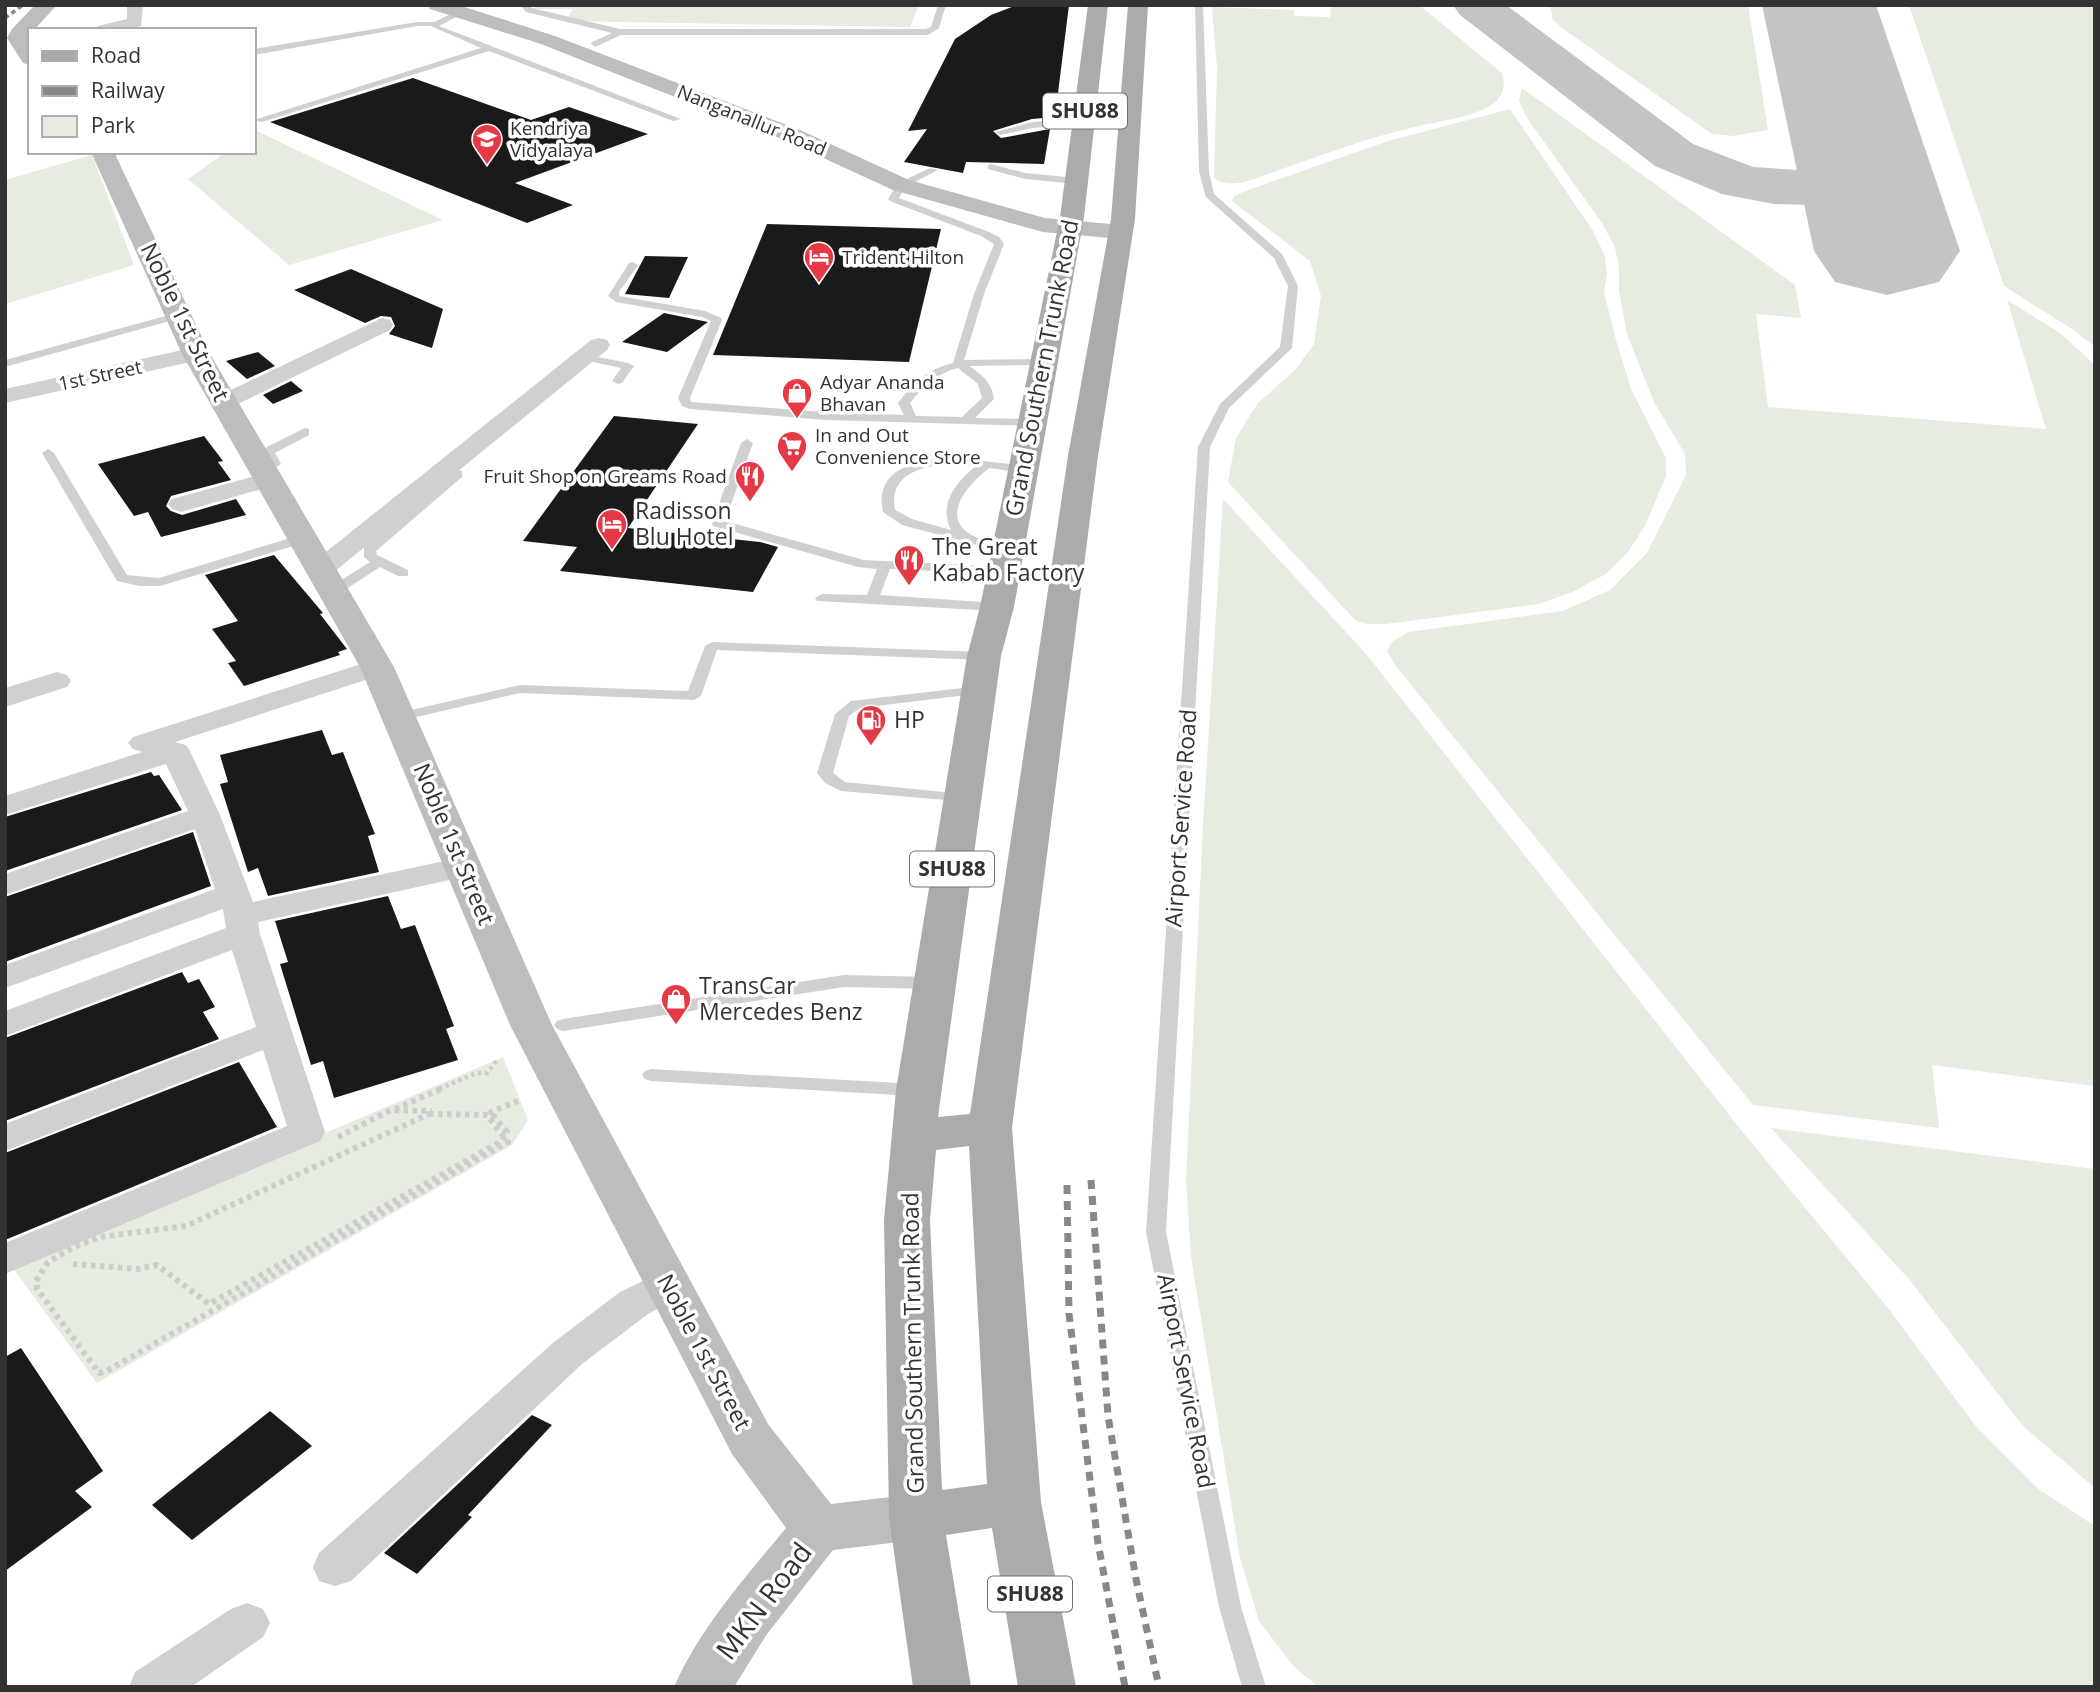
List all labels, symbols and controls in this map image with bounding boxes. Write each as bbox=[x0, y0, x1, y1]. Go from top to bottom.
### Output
legend bbox=[28, 28, 256, 154]
text: Road bbox=[91, 41, 141, 69]
text: Railway bbox=[91, 76, 165, 104]
street label: Nanganallur Road bbox=[673, 78, 831, 162]
road number: SHU88 bbox=[1043, 94, 1127, 128]
text: Park bbox=[91, 111, 135, 139]
place label: Kendriya Vidyalaya bbox=[510, 115, 593, 163]
school or university icon: Kendriya Vidyalaya bbox=[470, 122, 504, 166]
street label: Grand Southern Trunk Road bbox=[997, 217, 1085, 519]
street label: Noble 1st Street bbox=[134, 237, 238, 406]
hotel icon: Trident Hilton bbox=[802, 240, 836, 284]
place label: Trident Hilton bbox=[842, 244, 964, 270]
street label: 1st Street bbox=[56, 353, 144, 397]
place label: Adyar Ananda Bhavan bbox=[820, 369, 944, 417]
shop icon: Adyar Ananda Bhavan bbox=[780, 376, 814, 420]
place label: In and Out Convenience Store bbox=[815, 422, 981, 470]
supermarket icon: In and Out Convenience Store bbox=[775, 429, 809, 473]
restaurant icon: Fruit Shop on Greams Road bbox=[733, 459, 767, 503]
place label: Fruit Shop on Greams Road bbox=[483, 463, 727, 489]
place label: Radisson Blu Hotel bbox=[635, 494, 733, 552]
hotel icon: Radisson Blu Hotel bbox=[595, 507, 629, 551]
place label: The Great Kabab Factory bbox=[932, 530, 1085, 588]
restaurant icon: The Great Kabab Factory bbox=[892, 543, 926, 587]
fuel station icon: HP bbox=[854, 703, 888, 747]
place label: HP bbox=[894, 703, 925, 735]
street label: Airport Service Road bbox=[1156, 708, 1204, 928]
street label: Noble 1st Street bbox=[407, 758, 503, 929]
road number: SHU88 bbox=[910, 852, 994, 886]
place label: TransCar Mercedes Benz bbox=[699, 969, 863, 1027]
shop icon: TransCar Mercedes Benz bbox=[659, 982, 693, 1026]
street label: Grand Southern Trunk Road bbox=[893, 1192, 931, 1494]
street label: Noble 1st Street bbox=[650, 1268, 759, 1435]
street label: Airport Service Road bbox=[1150, 1271, 1224, 1491]
street label: MKN Road bbox=[707, 1534, 820, 1667]
road number: SHU88 bbox=[988, 1576, 1072, 1612]

